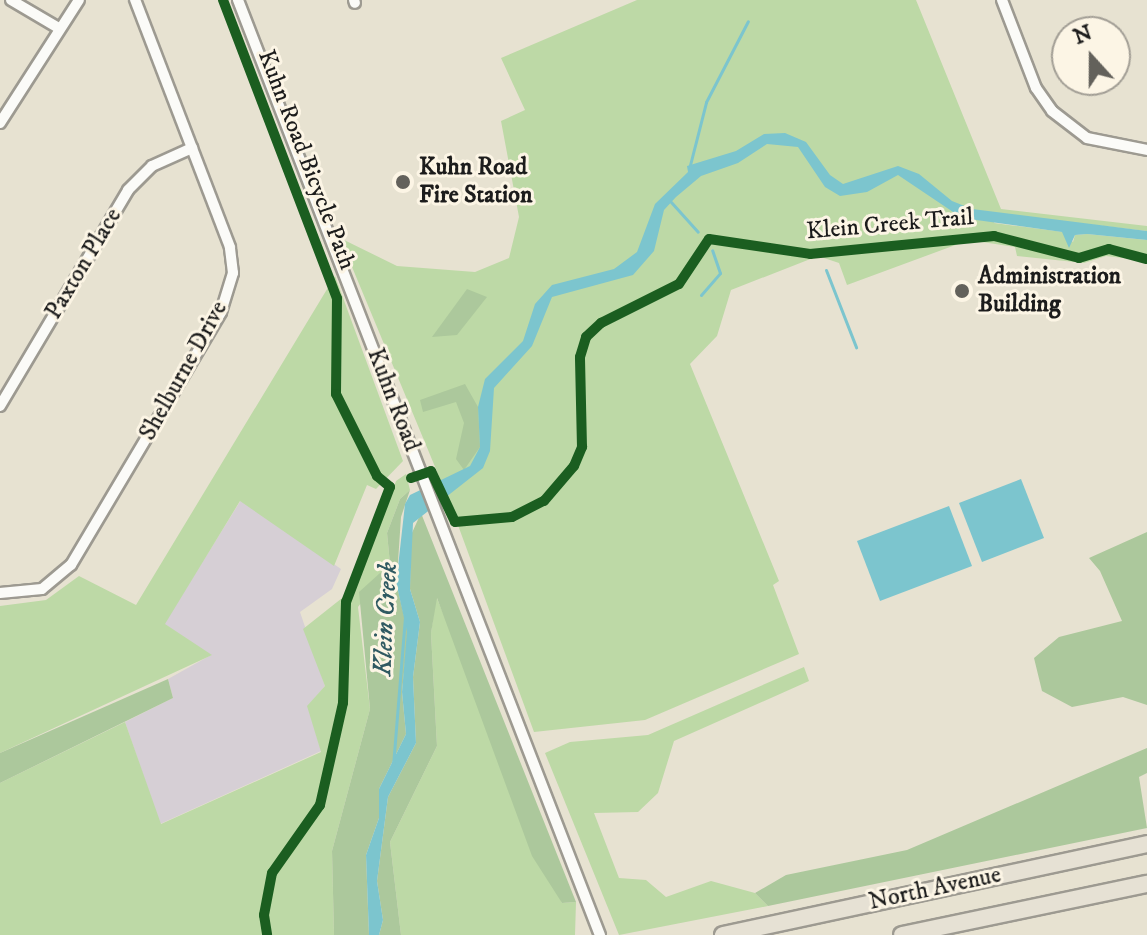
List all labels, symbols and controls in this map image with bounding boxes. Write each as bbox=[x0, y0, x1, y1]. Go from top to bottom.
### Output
north arrow bbox=[1051, 16, 1131, 96]
text: N bbox=[1070, 19, 1096, 51]
street label: Kuhn Road Bicycle Path bbox=[251, 46, 361, 274]
place label: Kuhn Road Fire Station bbox=[419, 154, 532, 210]
marker: Kuhn Road Fire Station bbox=[394, 173, 412, 191]
street label: Paxton Place bbox=[40, 203, 128, 325]
street label: Klein Creek Trail bbox=[805, 203, 975, 247]
place label: Administration Building bbox=[978, 263, 1121, 319]
marker: Administration Building bbox=[953, 282, 971, 300]
street label: Shelburne Drive bbox=[134, 296, 234, 446]
street label: Kuhn Road bbox=[360, 344, 426, 456]
water label: Klein Creek bbox=[367, 561, 405, 677]
street label: North Avenue bbox=[866, 861, 1004, 917]

